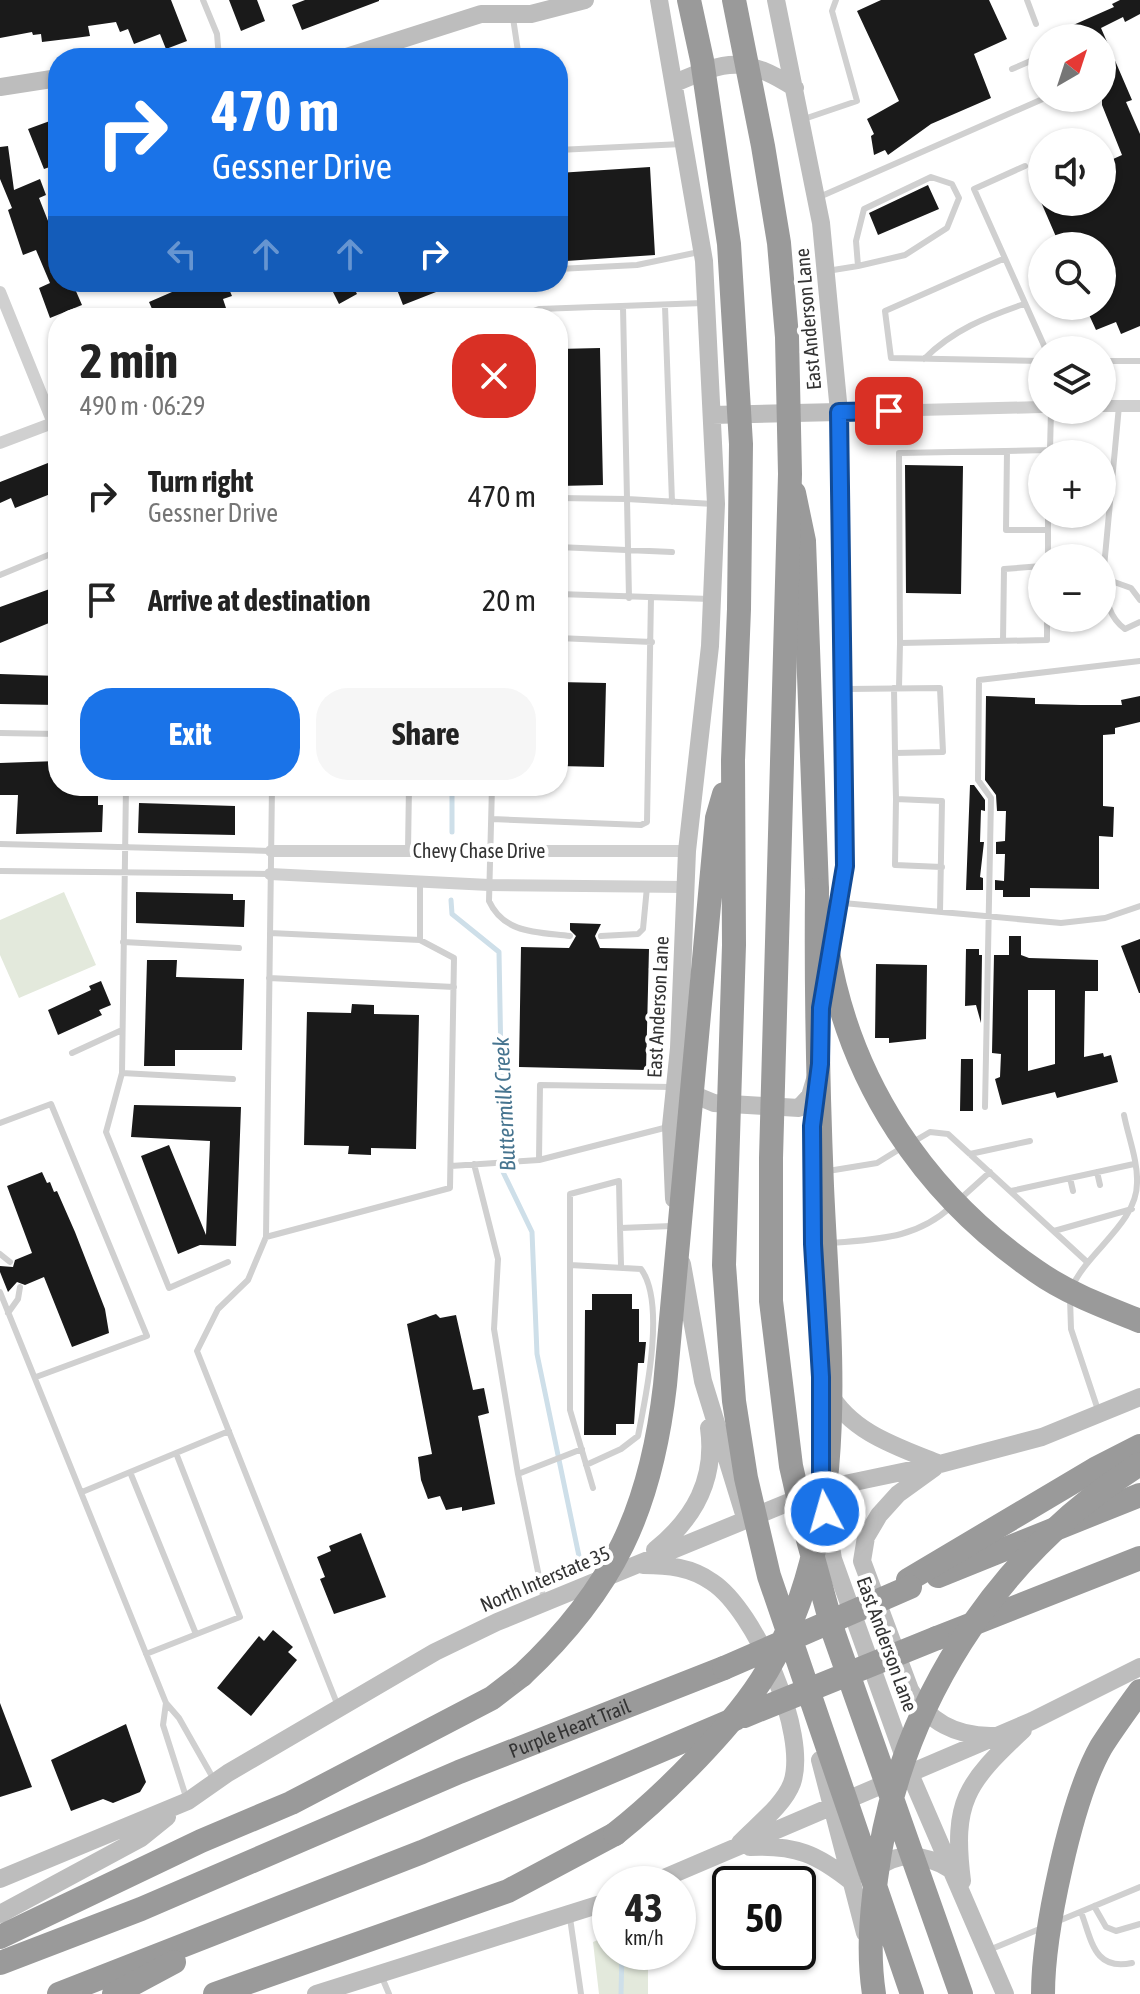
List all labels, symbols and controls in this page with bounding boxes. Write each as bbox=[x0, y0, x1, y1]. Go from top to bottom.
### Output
north arrow bbox=[1028, 24, 1116, 112]
map controls bbox=[1028, 24, 1116, 632]
text: 470 m bbox=[212, 79, 339, 143]
icon: right bbox=[80, 80, 184, 184]
button: sound bbox=[1028, 128, 1116, 216]
text: Gessner Drive bbox=[212, 145, 392, 187]
icon: left bbox=[160, 232, 204, 276]
icon: ahead bbox=[244, 232, 288, 276]
icon: ahead bbox=[328, 232, 372, 276]
icon: right bbox=[412, 232, 456, 276]
button: search bbox=[1028, 232, 1116, 320]
street label: East Anderson Lane bbox=[790, 247, 825, 391]
text: 2 min bbox=[80, 333, 178, 388]
button: close bbox=[452, 334, 536, 418]
button: layers bbox=[1028, 336, 1116, 424]
pin bbox=[855, 377, 923, 445]
icon: arrive bbox=[867, 389, 911, 433]
text: 490 m · 06:29 bbox=[80, 391, 205, 421]
button: + bbox=[1028, 440, 1116, 528]
text: Turn right bbox=[148, 464, 254, 498]
icon: right bbox=[80, 474, 124, 518]
text: 470 m bbox=[468, 479, 536, 513]
text: Gessner Drive bbox=[148, 498, 278, 528]
button: − bbox=[1028, 544, 1116, 632]
icon: arrive bbox=[80, 578, 124, 622]
text: Arrive at destination bbox=[148, 583, 370, 617]
text: 20 m bbox=[482, 583, 536, 617]
button: Exit bbox=[80, 688, 300, 780]
button: Share bbox=[316, 688, 536, 780]
street label: Chevy Chase Drive bbox=[413, 839, 545, 862]
street label: East Anderson Lane bbox=[642, 935, 673, 1079]
water label: Buttermilk Creek bbox=[487, 1036, 520, 1172]
position arrow bbox=[783, 1470, 867, 1554]
street label: North Interstate 35 bbox=[476, 1541, 613, 1616]
street label: East Anderson Lane bbox=[852, 1573, 923, 1715]
street label: Purple Heart Trail bbox=[505, 1694, 634, 1762]
speed limit sign: 50 bbox=[712, 1866, 816, 1970]
text: 43 bbox=[625, 1885, 663, 1930]
text: km/h bbox=[624, 1926, 664, 1949]

